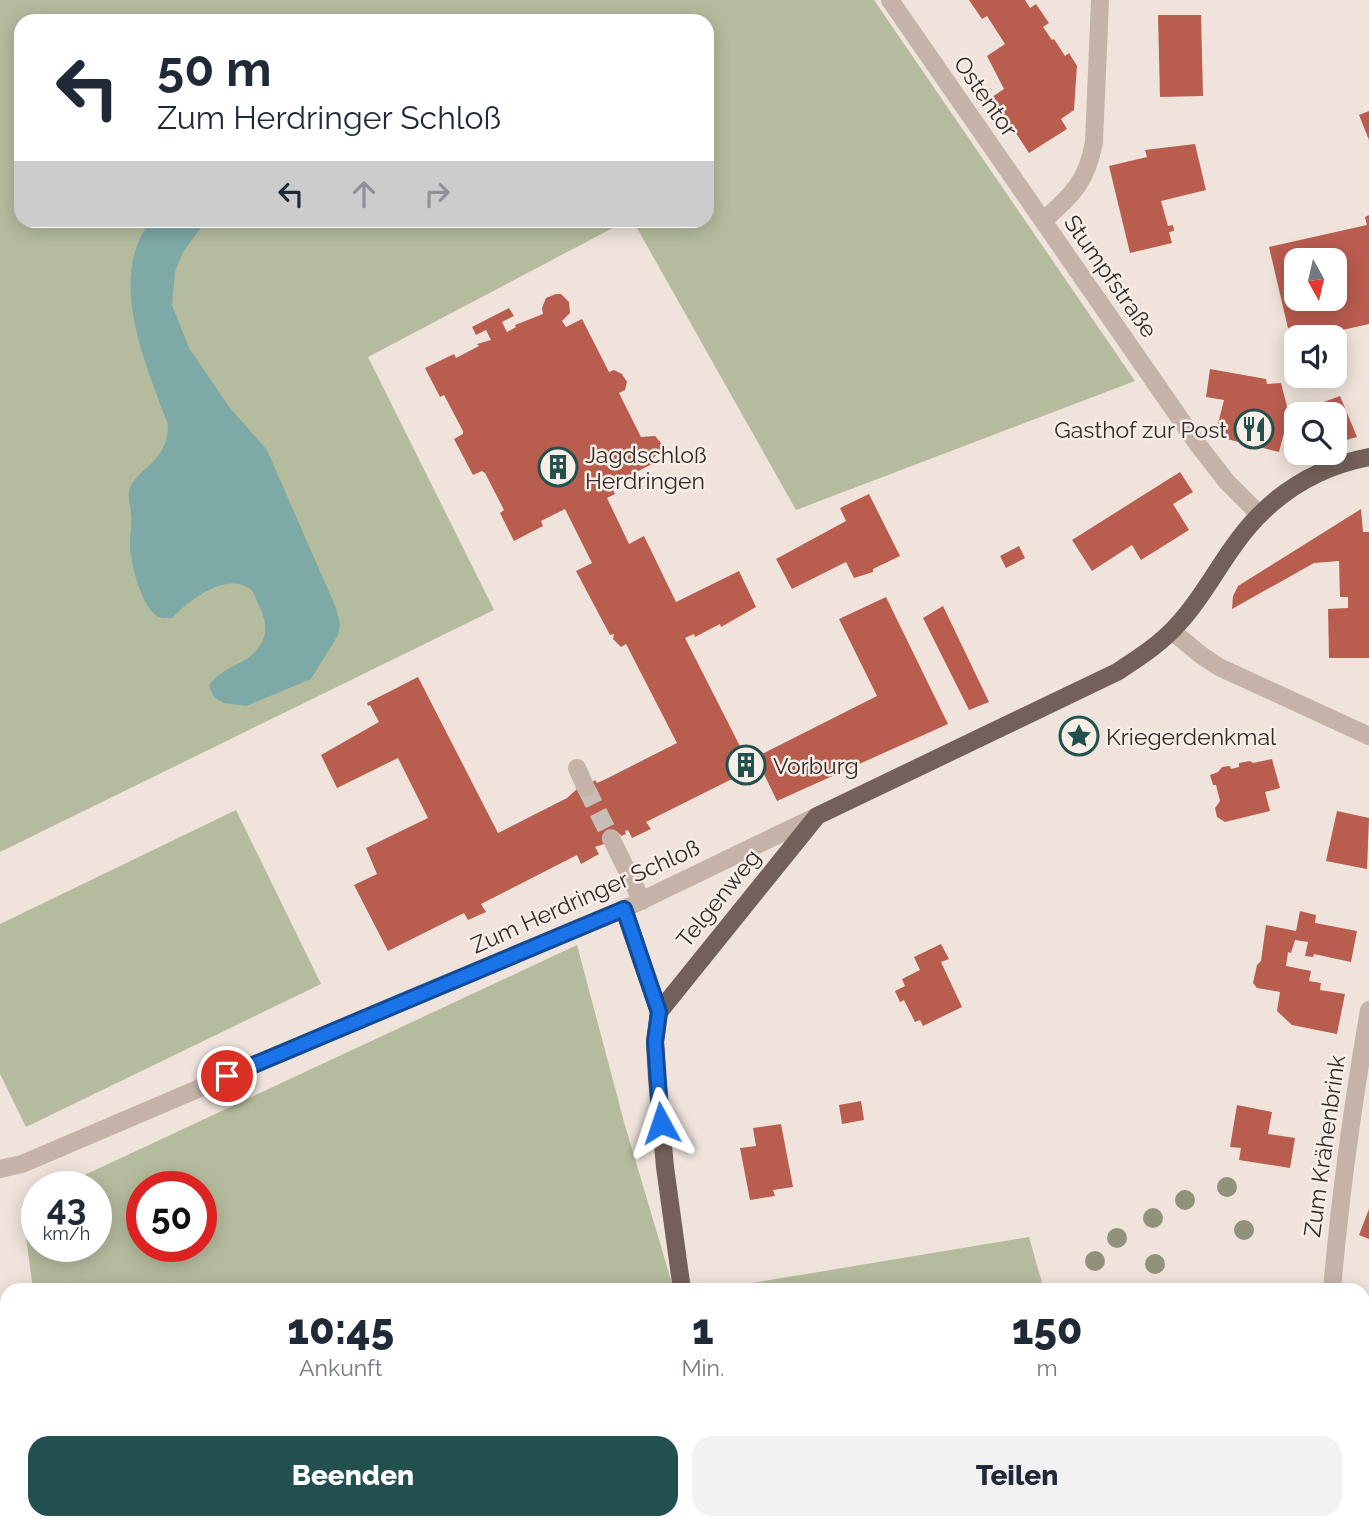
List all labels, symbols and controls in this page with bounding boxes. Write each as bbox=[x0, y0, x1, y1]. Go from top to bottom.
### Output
text: 50 m bbox=[157, 40, 272, 97]
icon: left bbox=[42, 42, 133, 133]
street label: Ostentor bbox=[949, 51, 1023, 141]
text: Zum Herdringer Schloß bbox=[157, 99, 501, 136]
icon: left bbox=[272, 175, 310, 213]
icon: ahead bbox=[345, 175, 383, 213]
icon: right bbox=[418, 175, 456, 213]
street label: Stumpfstraße bbox=[1059, 210, 1163, 342]
north arrow bbox=[1284, 248, 1348, 312]
map controls bbox=[1284, 248, 1347, 465]
button: sound bbox=[1284, 325, 1347, 388]
button: search bbox=[1284, 402, 1347, 465]
restaurant icon: Gasthof zur Post bbox=[1233, 408, 1275, 450]
place label: Gasthof zur Post bbox=[1054, 416, 1227, 443]
place label: Jagdschloß Herdringen bbox=[585, 441, 707, 494]
building icon: Jagdschloß Herdringen bbox=[537, 446, 579, 488]
place icon: Kriegerdenkmal bbox=[1058, 715, 1100, 757]
place label: Kriegerdenkmal bbox=[1106, 723, 1277, 750]
building icon: Vorburg bbox=[725, 744, 767, 786]
place label: Vorburg bbox=[773, 752, 859, 779]
street label: Zum Herdringer Schloß bbox=[467, 833, 703, 959]
street label: Telgenweg bbox=[670, 844, 766, 952]
pin bbox=[197, 1046, 257, 1106]
street label: Zum Krähenbrink bbox=[1298, 1053, 1350, 1239]
icon: arrive bbox=[208, 1057, 246, 1095]
position arrow bbox=[624, 1086, 698, 1160]
speed limit sign: 50 bbox=[126, 1171, 217, 1262]
text: 43 bbox=[47, 1187, 86, 1228]
text: km/h bbox=[43, 1223, 90, 1244]
text: 10:45 bbox=[287, 1305, 394, 1354]
text: 1 bbox=[692, 1305, 714, 1354]
text: 150 bbox=[1012, 1305, 1083, 1354]
text: Ankunft bbox=[299, 1354, 382, 1381]
text: Min. bbox=[681, 1354, 724, 1381]
text: m bbox=[1037, 1354, 1058, 1381]
button: Beenden bbox=[28, 1436, 678, 1516]
button: Teilen bbox=[692, 1436, 1342, 1516]

